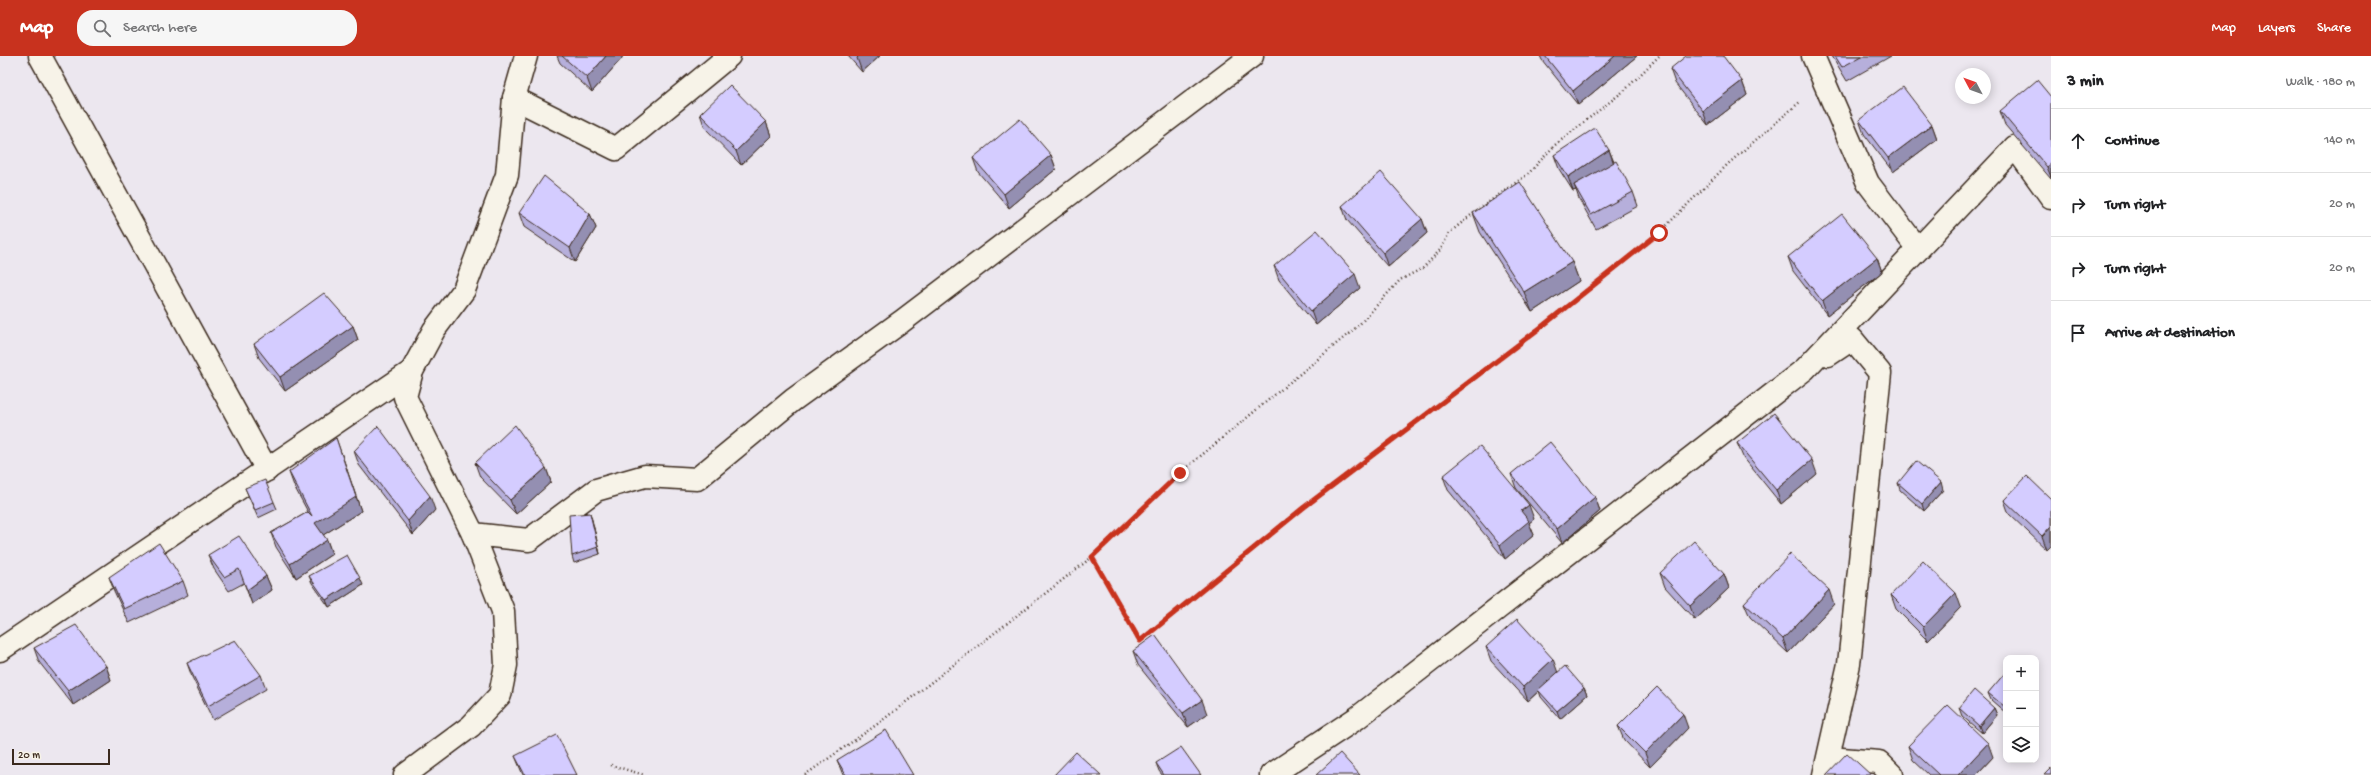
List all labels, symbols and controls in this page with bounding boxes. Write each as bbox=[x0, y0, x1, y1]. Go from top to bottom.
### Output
search box bbox=[77, 10, 357, 46]
text: Map bbox=[20, 17, 53, 40]
icon: search bbox=[91, 17, 113, 39]
text: Search here bbox=[123, 19, 197, 37]
text: Map bbox=[2212, 20, 2236, 37]
text: Layers bbox=[2258, 20, 2295, 37]
text: Share bbox=[2317, 20, 2351, 37]
north arrow bbox=[1955, 68, 1991, 104]
text: 3 min bbox=[2067, 72, 2104, 92]
text: Walk · 180 m bbox=[2286, 75, 2355, 90]
icon: ahead bbox=[2067, 130, 2089, 152]
text: Continue bbox=[2105, 132, 2159, 150]
text: 140 m bbox=[2324, 133, 2355, 148]
icon: right bbox=[2067, 194, 2089, 216]
text: Turn right bbox=[2105, 196, 2165, 214]
text: 20 m bbox=[2329, 197, 2355, 212]
route start bbox=[1650, 224, 1668, 242]
icon: right bbox=[2067, 258, 2089, 280]
text: Turn right bbox=[2105, 260, 2165, 278]
text: 20 m bbox=[2329, 261, 2355, 276]
icon: arrive bbox=[2067, 322, 2089, 344]
text: Arrive at destination bbox=[2105, 324, 2235, 342]
route end bbox=[1171, 464, 1189, 482]
map controls bbox=[2003, 655, 2039, 763]
button: + bbox=[2003, 655, 2039, 691]
button: − bbox=[2003, 691, 2039, 727]
button: layers bbox=[2003, 727, 2039, 763]
scale bar bbox=[12, 747, 110, 766]
text: 20 m bbox=[18, 750, 40, 762]

